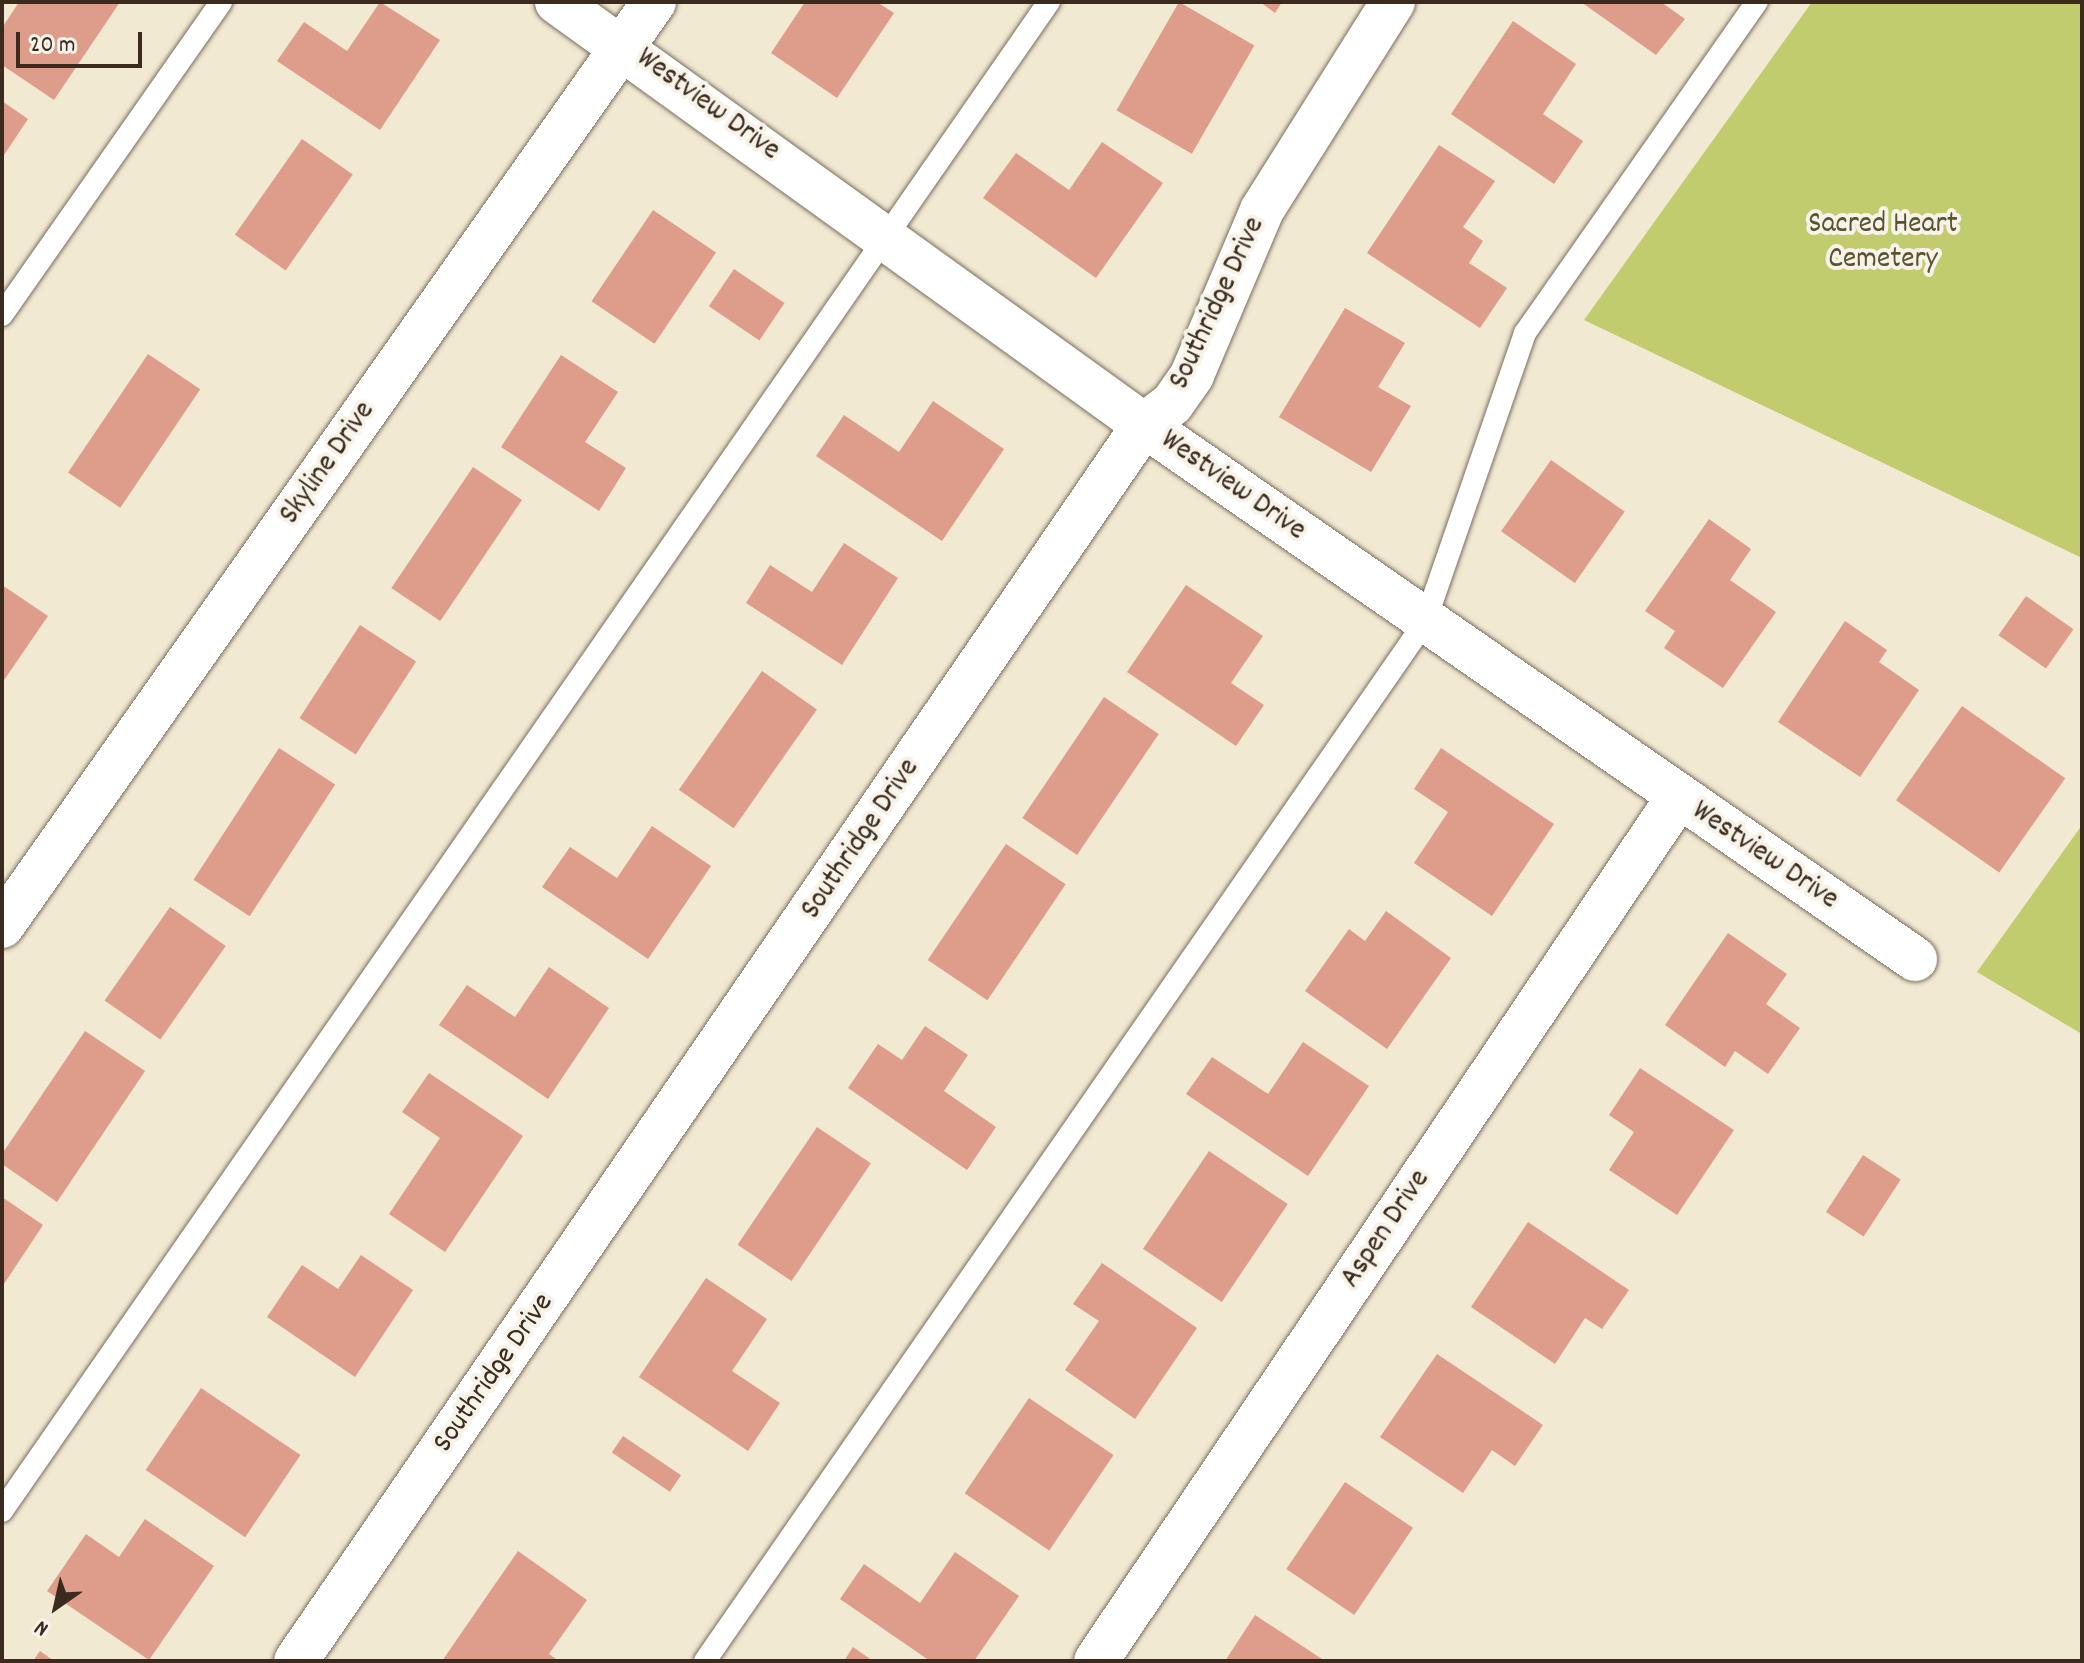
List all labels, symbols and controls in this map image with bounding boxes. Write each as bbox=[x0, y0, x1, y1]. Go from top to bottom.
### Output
scale bar bbox=[20, 16, 146, 66]
text: 20 m bbox=[30, 29, 76, 63]
street label: Westview Drive bbox=[628, 42, 786, 170]
park label: Sacred Heart Cemetery bbox=[1808, 208, 1958, 278]
street label: Southridge Drive bbox=[1163, 212, 1275, 396]
street label: Skyline Drive bbox=[274, 395, 384, 533]
street label: Westview Drive bbox=[1152, 424, 1312, 550]
street label: Southridge Drive bbox=[795, 753, 929, 927]
street label: Westview Drive bbox=[1684, 795, 1844, 919]
street label: Aspen Drive bbox=[1334, 1164, 1440, 1296]
street label: Southridge Drive bbox=[427, 1287, 563, 1461]
north arrow bbox=[16, 1567, 96, 1647]
text: N bbox=[29, 1611, 55, 1643]

